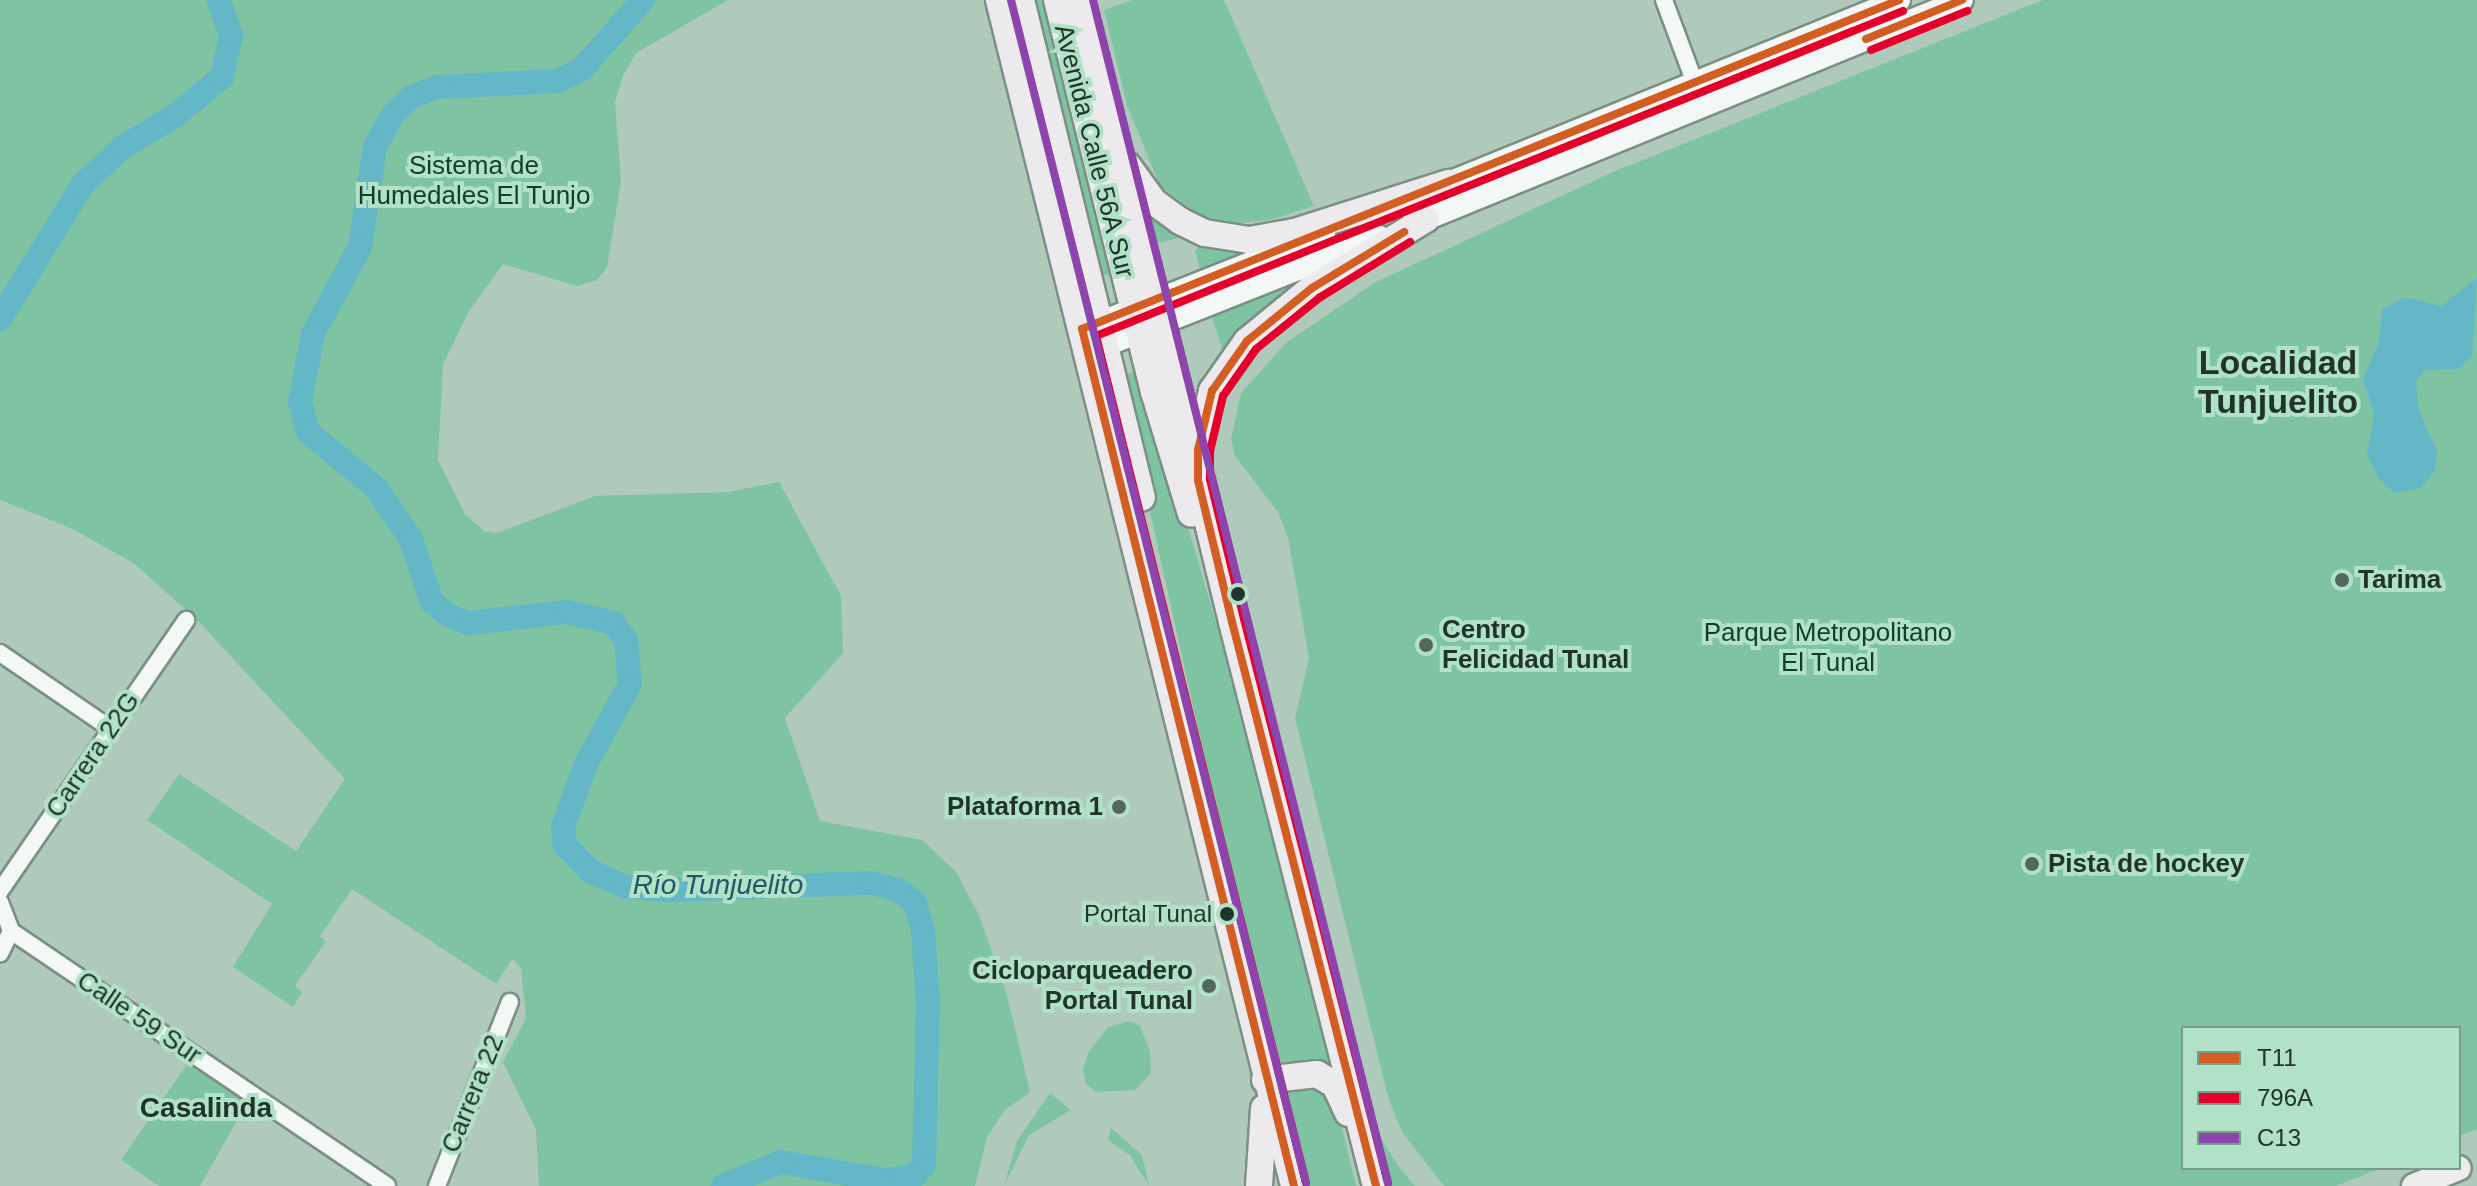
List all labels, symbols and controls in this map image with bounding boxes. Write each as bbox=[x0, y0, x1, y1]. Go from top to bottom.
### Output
street label: Avenida Calle 56A Sur bbox=[1047, 21, 1141, 281]
park label: Sistema de Humedales El Tunjo bbox=[357, 150, 591, 212]
district label: Localidad Tunjuelito bbox=[2198, 342, 2358, 422]
place label: Tarima bbox=[2358, 564, 2441, 596]
marker: Tarima bbox=[2333, 571, 2351, 589]
unlabelled marker bbox=[1230, 586, 1246, 602]
place label: Centro Felicidad Tunal bbox=[1442, 614, 1629, 676]
park label: Parque Metropolitano El Tunal bbox=[1704, 617, 1952, 678]
marker: Centro Felicidad Tunal bbox=[1417, 636, 1435, 654]
street label: Carrera 22G bbox=[40, 686, 146, 824]
place label: Plataforma 1 bbox=[947, 791, 1103, 823]
marker: Plataforma 1 bbox=[1110, 798, 1128, 816]
place label: Pista de hockey bbox=[2048, 848, 2245, 880]
marker: Pista de hockey bbox=[2023, 855, 2041, 873]
water label: Río Tunjuelito bbox=[633, 868, 803, 902]
place label: Portal Tunal bbox=[1083, 900, 1212, 928]
marker: Portal Tunal bbox=[1219, 906, 1235, 922]
place label: Cicloparqueadero Portal Tunal bbox=[972, 955, 1193, 1016]
street label: Calle 59 Sur bbox=[71, 965, 207, 1071]
marker: Cicloparqueadero Portal Tunal bbox=[1200, 977, 1218, 995]
legend bbox=[2181, 1026, 2461, 1170]
street label: Carrera 22 bbox=[435, 1031, 511, 1157]
text: T11 bbox=[2257, 1044, 2297, 1071]
text: 796A bbox=[2257, 1084, 2313, 1111]
district label: Casalinda bbox=[140, 1091, 272, 1125]
text: C13 bbox=[2257, 1124, 2301, 1151]

